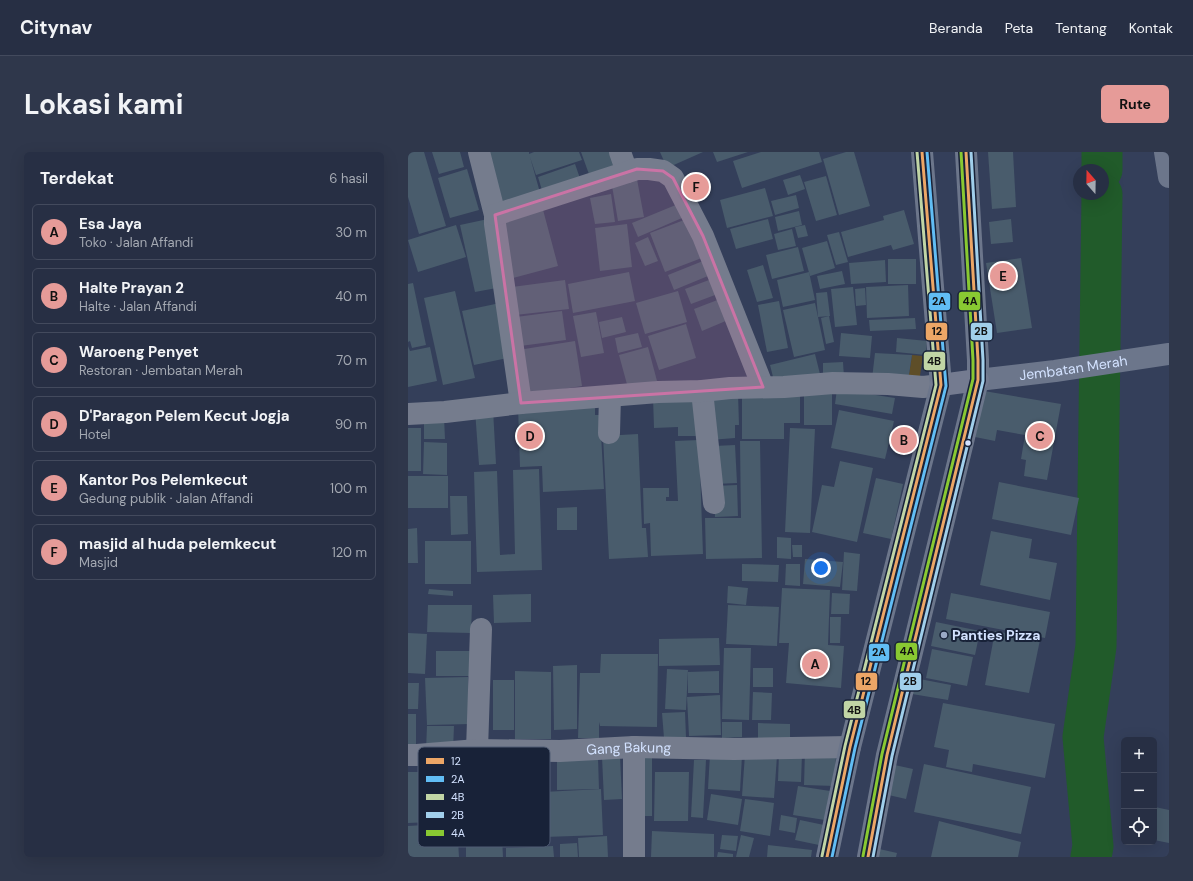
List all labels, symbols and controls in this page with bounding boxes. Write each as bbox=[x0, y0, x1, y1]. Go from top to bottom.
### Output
text: Citynav bbox=[20, 15, 92, 40]
text: Beranda bbox=[929, 19, 983, 37]
text: Peta bbox=[1005, 19, 1033, 37]
text: Tentang bbox=[1055, 19, 1107, 37]
text: Kontak bbox=[1129, 19, 1173, 37]
button: Rute bbox=[1101, 85, 1169, 123]
text: Lokasi kami bbox=[24, 86, 183, 123]
north arrow bbox=[1073, 164, 1109, 200]
text: Terdekat bbox=[40, 167, 114, 189]
text: 6 hasil bbox=[329, 170, 368, 187]
pin: F bbox=[683, 172, 709, 202]
text: Esa Jaya bbox=[79, 214, 142, 234]
text: A bbox=[49, 224, 59, 241]
text: 30 m bbox=[335, 224, 367, 241]
text: Toko · Jalan Affandi bbox=[79, 234, 193, 251]
pin: E bbox=[990, 261, 1016, 291]
text: Halte Prayan 2 bbox=[79, 278, 184, 298]
text: B bbox=[50, 288, 58, 305]
text: 40 m bbox=[335, 288, 367, 305]
line badge: 4A bbox=[958, 291, 981, 311]
line badge: 2A bbox=[928, 292, 951, 311]
text: 2A bbox=[932, 294, 946, 308]
text: 4A bbox=[963, 294, 978, 308]
text: Halte · Jalan Affandi bbox=[79, 298, 197, 315]
line badge: 12 bbox=[925, 322, 948, 341]
line badge: 2B bbox=[970, 322, 993, 341]
text: 12 bbox=[932, 324, 942, 338]
text: 2B bbox=[974, 324, 988, 338]
text: Waroeng Penyet bbox=[79, 342, 199, 362]
line badge: 4B bbox=[923, 351, 946, 371]
street label: Jembatan Merah bbox=[1018, 351, 1129, 384]
text: C bbox=[49, 352, 59, 369]
text: 70 m bbox=[336, 352, 367, 369]
text: 4B bbox=[927, 354, 941, 368]
text: Restoran · Jembatan Merah bbox=[79, 362, 243, 379]
text: D'Paragon Pelem Kecut Jogja bbox=[79, 406, 290, 426]
text: D bbox=[49, 416, 59, 433]
text: 90 m bbox=[335, 416, 367, 433]
pin: D bbox=[517, 421, 543, 451]
pin: C bbox=[1027, 421, 1053, 451]
pin: B bbox=[891, 425, 917, 455]
text: Hotel bbox=[79, 426, 111, 443]
unlabelled marker bbox=[963, 438, 973, 448]
text: Kantor Pos Pelemkecut bbox=[79, 470, 248, 490]
text: E bbox=[50, 480, 58, 497]
text: 100 m bbox=[330, 480, 367, 497]
text: Gedung publik · Jalan Affandi bbox=[79, 490, 253, 507]
text: masjid al huda pelemkecut bbox=[79, 534, 276, 554]
text: F bbox=[50, 544, 58, 561]
text: 120 m bbox=[332, 544, 367, 561]
text: Masjid bbox=[79, 554, 118, 571]
your location bbox=[811, 558, 831, 578]
place label: Panties Pizza bbox=[952, 626, 1040, 644]
marker: Panties Pizza bbox=[939, 630, 949, 640]
line badge: 4A bbox=[895, 642, 918, 661]
line badge: 2A bbox=[868, 643, 890, 662]
text: 4A bbox=[900, 644, 915, 658]
text: 2A bbox=[872, 645, 886, 659]
pin: A bbox=[802, 649, 828, 679]
line badge: 12 bbox=[855, 672, 878, 691]
line badge: 2B bbox=[899, 672, 922, 691]
text: 12 bbox=[861, 674, 871, 688]
text: 2B bbox=[903, 674, 917, 688]
line badge: 4B bbox=[843, 700, 866, 719]
text: 4B bbox=[847, 703, 861, 717]
map controls bbox=[1121, 737, 1157, 845]
button: + bbox=[1121, 737, 1157, 773]
street label: Gang Bakung bbox=[586, 738, 671, 759]
legend bbox=[418, 747, 550, 847]
text: 12 bbox=[451, 754, 461, 768]
text: 2A bbox=[451, 772, 465, 786]
button: − bbox=[1121, 773, 1157, 809]
text: 4B bbox=[451, 790, 465, 804]
text: 2B bbox=[451, 808, 464, 822]
button: locate bbox=[1121, 809, 1157, 845]
text: 4A bbox=[451, 826, 465, 840]

